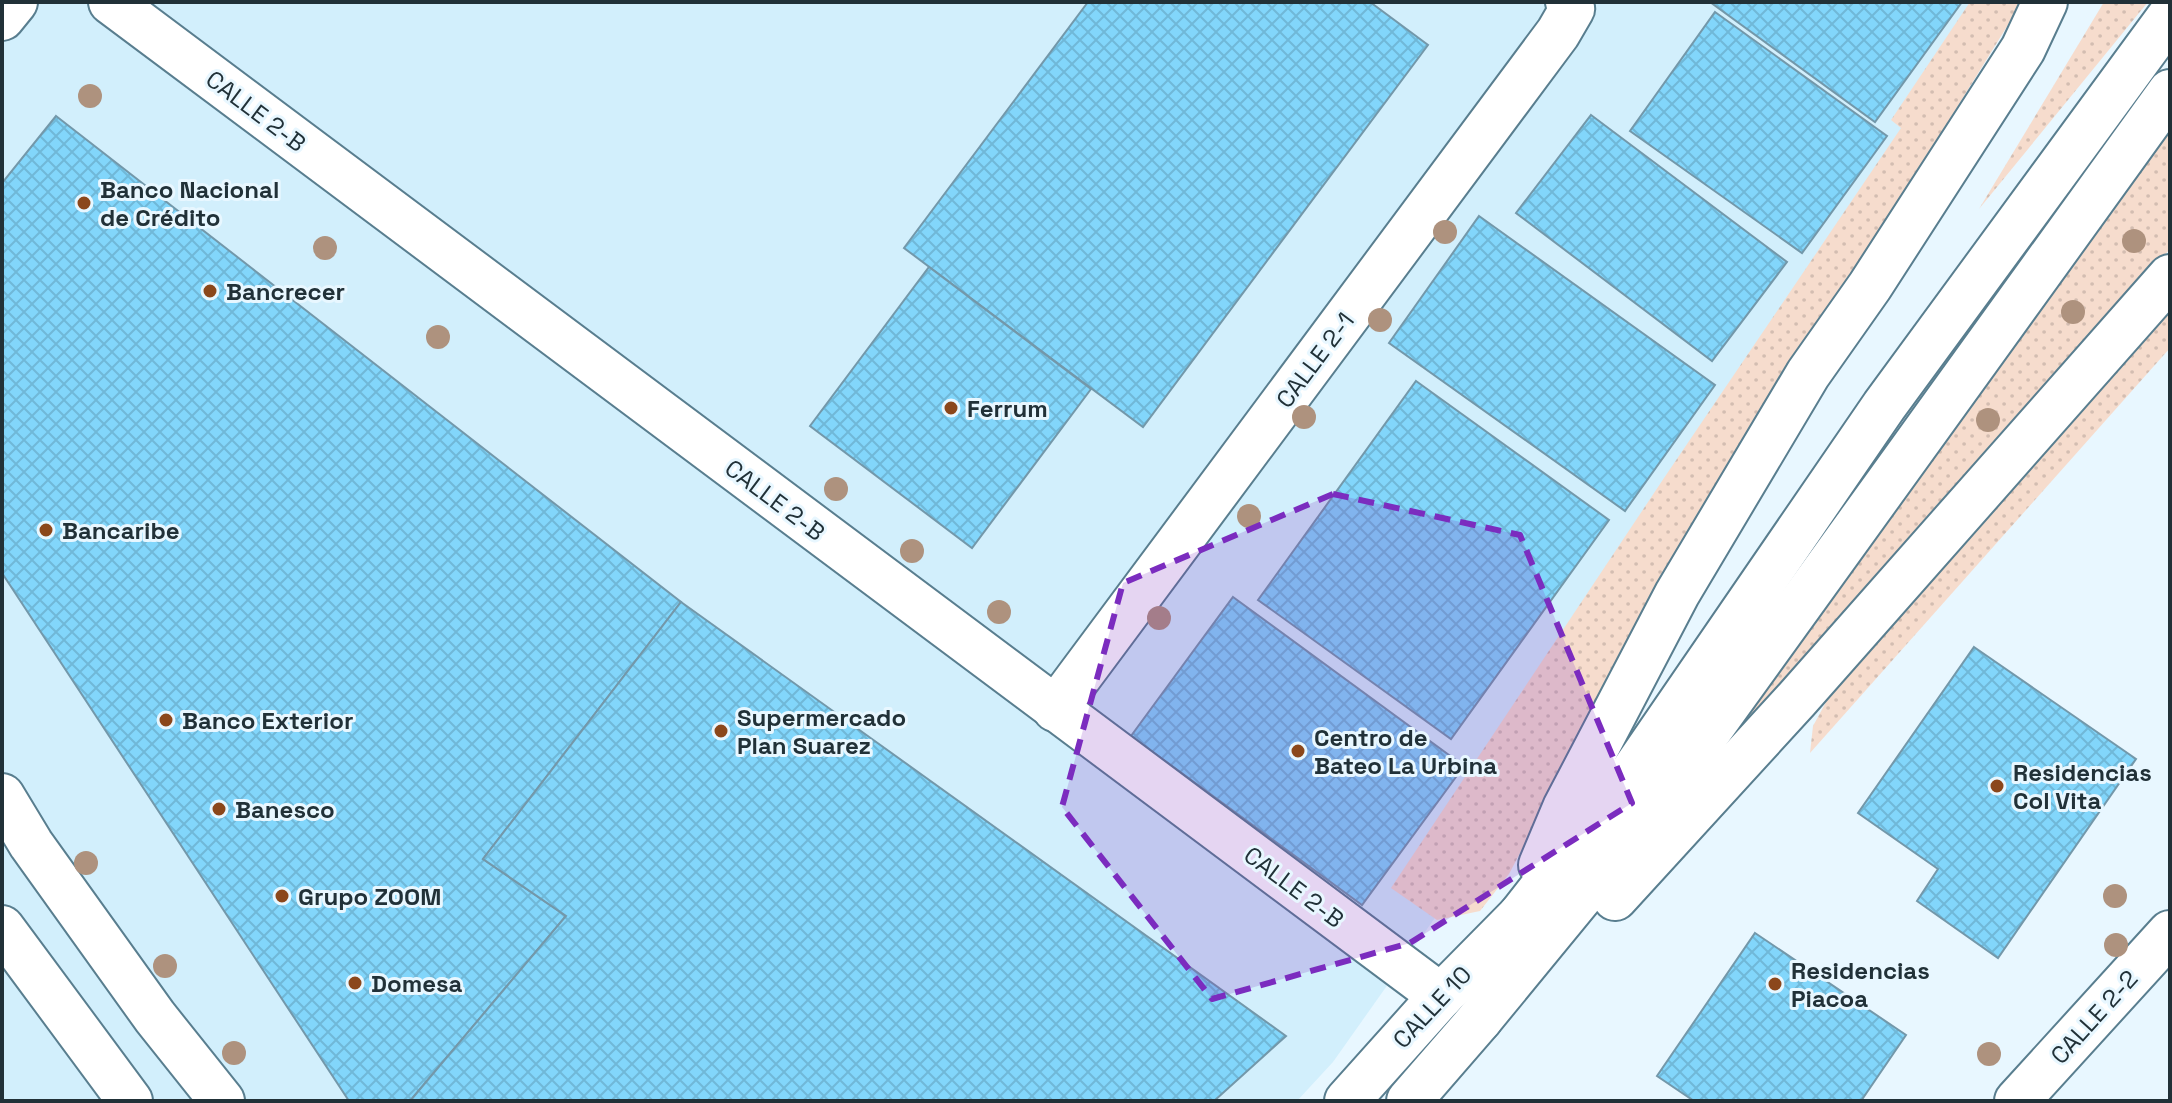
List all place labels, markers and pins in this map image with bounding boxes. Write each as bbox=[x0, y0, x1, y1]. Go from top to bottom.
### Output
place label: Banco Nacional de Crédito bbox=[100, 174, 279, 233]
marker: Banco Nacional de Crédito bbox=[75, 194, 93, 212]
place label: Bancrecer bbox=[226, 276, 345, 307]
marker: Bancrecer bbox=[201, 282, 219, 300]
place label: Ferrum bbox=[967, 393, 1048, 424]
marker: Ferrum bbox=[942, 399, 960, 417]
place label: Bancaribe bbox=[62, 515, 180, 546]
marker: Bancaribe bbox=[37, 521, 55, 539]
place label: Supermercado Plan Suarez bbox=[737, 702, 906, 761]
place label: Banco Exterior bbox=[182, 705, 353, 736]
marker: Banco Exterior bbox=[157, 711, 175, 729]
marker: Supermercado Plan Suarez bbox=[712, 722, 730, 740]
place label: Centro de Bateo La Urbina bbox=[1314, 722, 1497, 781]
marker: Centro de Bateo La Urbina bbox=[1289, 742, 1307, 760]
place label: Residencias Col Vita bbox=[2013, 757, 2152, 816]
marker: Residencias Col Vita bbox=[1988, 777, 2006, 795]
place label: Banesco bbox=[235, 794, 335, 825]
marker: Banesco bbox=[210, 800, 228, 818]
place label: Grupo ZOOM bbox=[298, 881, 441, 912]
marker: Grupo ZOOM bbox=[273, 887, 291, 905]
place label: Residencias Piacoa bbox=[1791, 955, 1930, 1014]
place label: Domesa bbox=[371, 968, 462, 999]
marker: Domesa bbox=[346, 974, 364, 992]
marker: Residencias Piacoa bbox=[1766, 975, 1784, 993]

